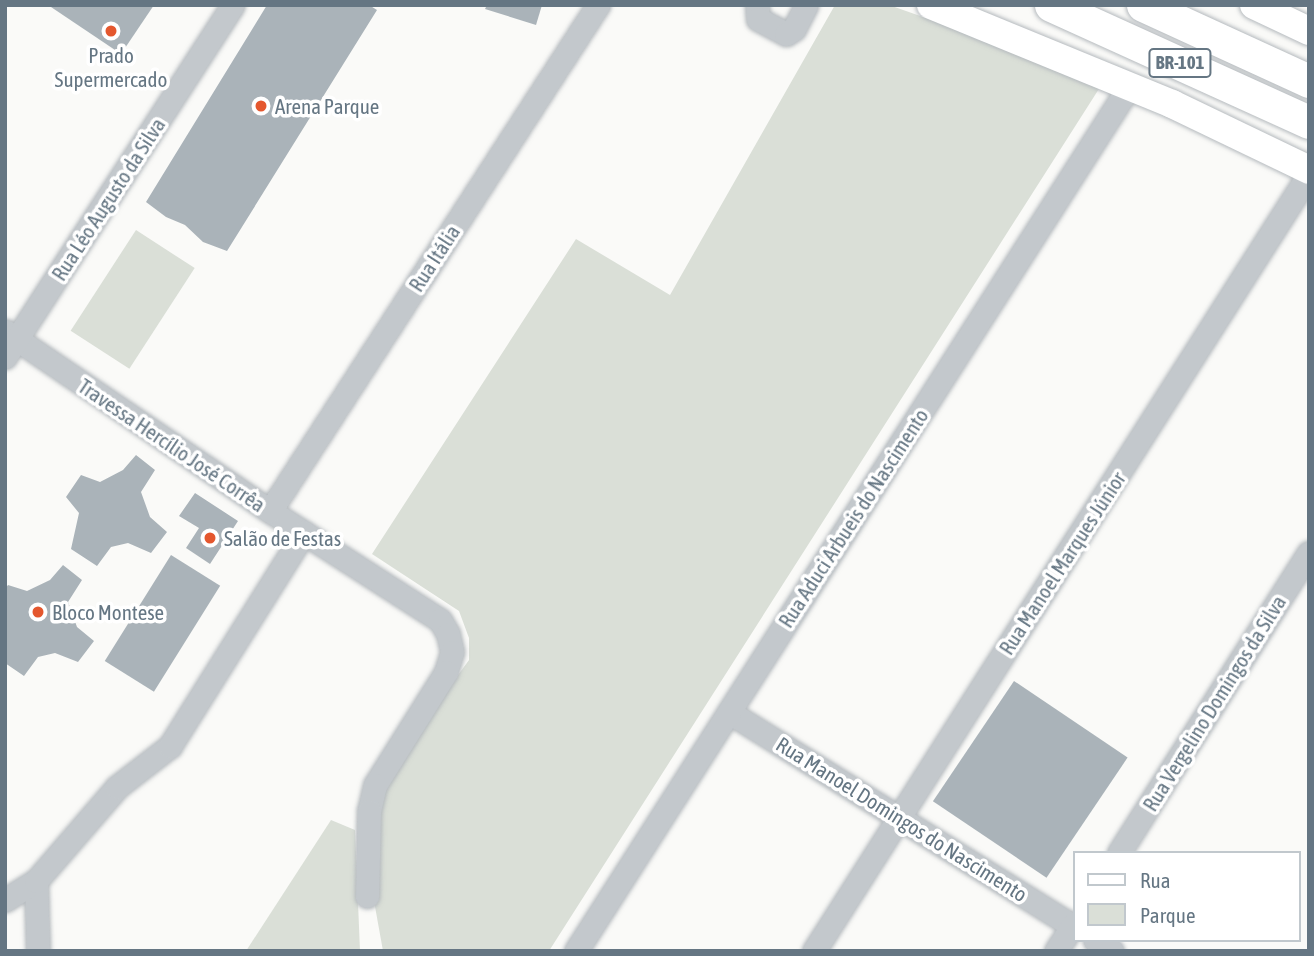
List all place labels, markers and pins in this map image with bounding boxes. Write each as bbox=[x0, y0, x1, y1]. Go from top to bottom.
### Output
marker: Prado Supermercado bbox=[103, 23, 119, 39]
place label: Prado Supermercado bbox=[55, 42, 167, 92]
place label: Arena Parque bbox=[275, 93, 379, 119]
marker: Arena Parque bbox=[253, 98, 269, 114]
place label: Salão de Festas bbox=[224, 525, 341, 551]
marker: Salão de Festas bbox=[202, 530, 218, 546]
place label: Bloco Montese bbox=[52, 599, 164, 625]
marker: Bloco Montese bbox=[30, 604, 46, 620]

